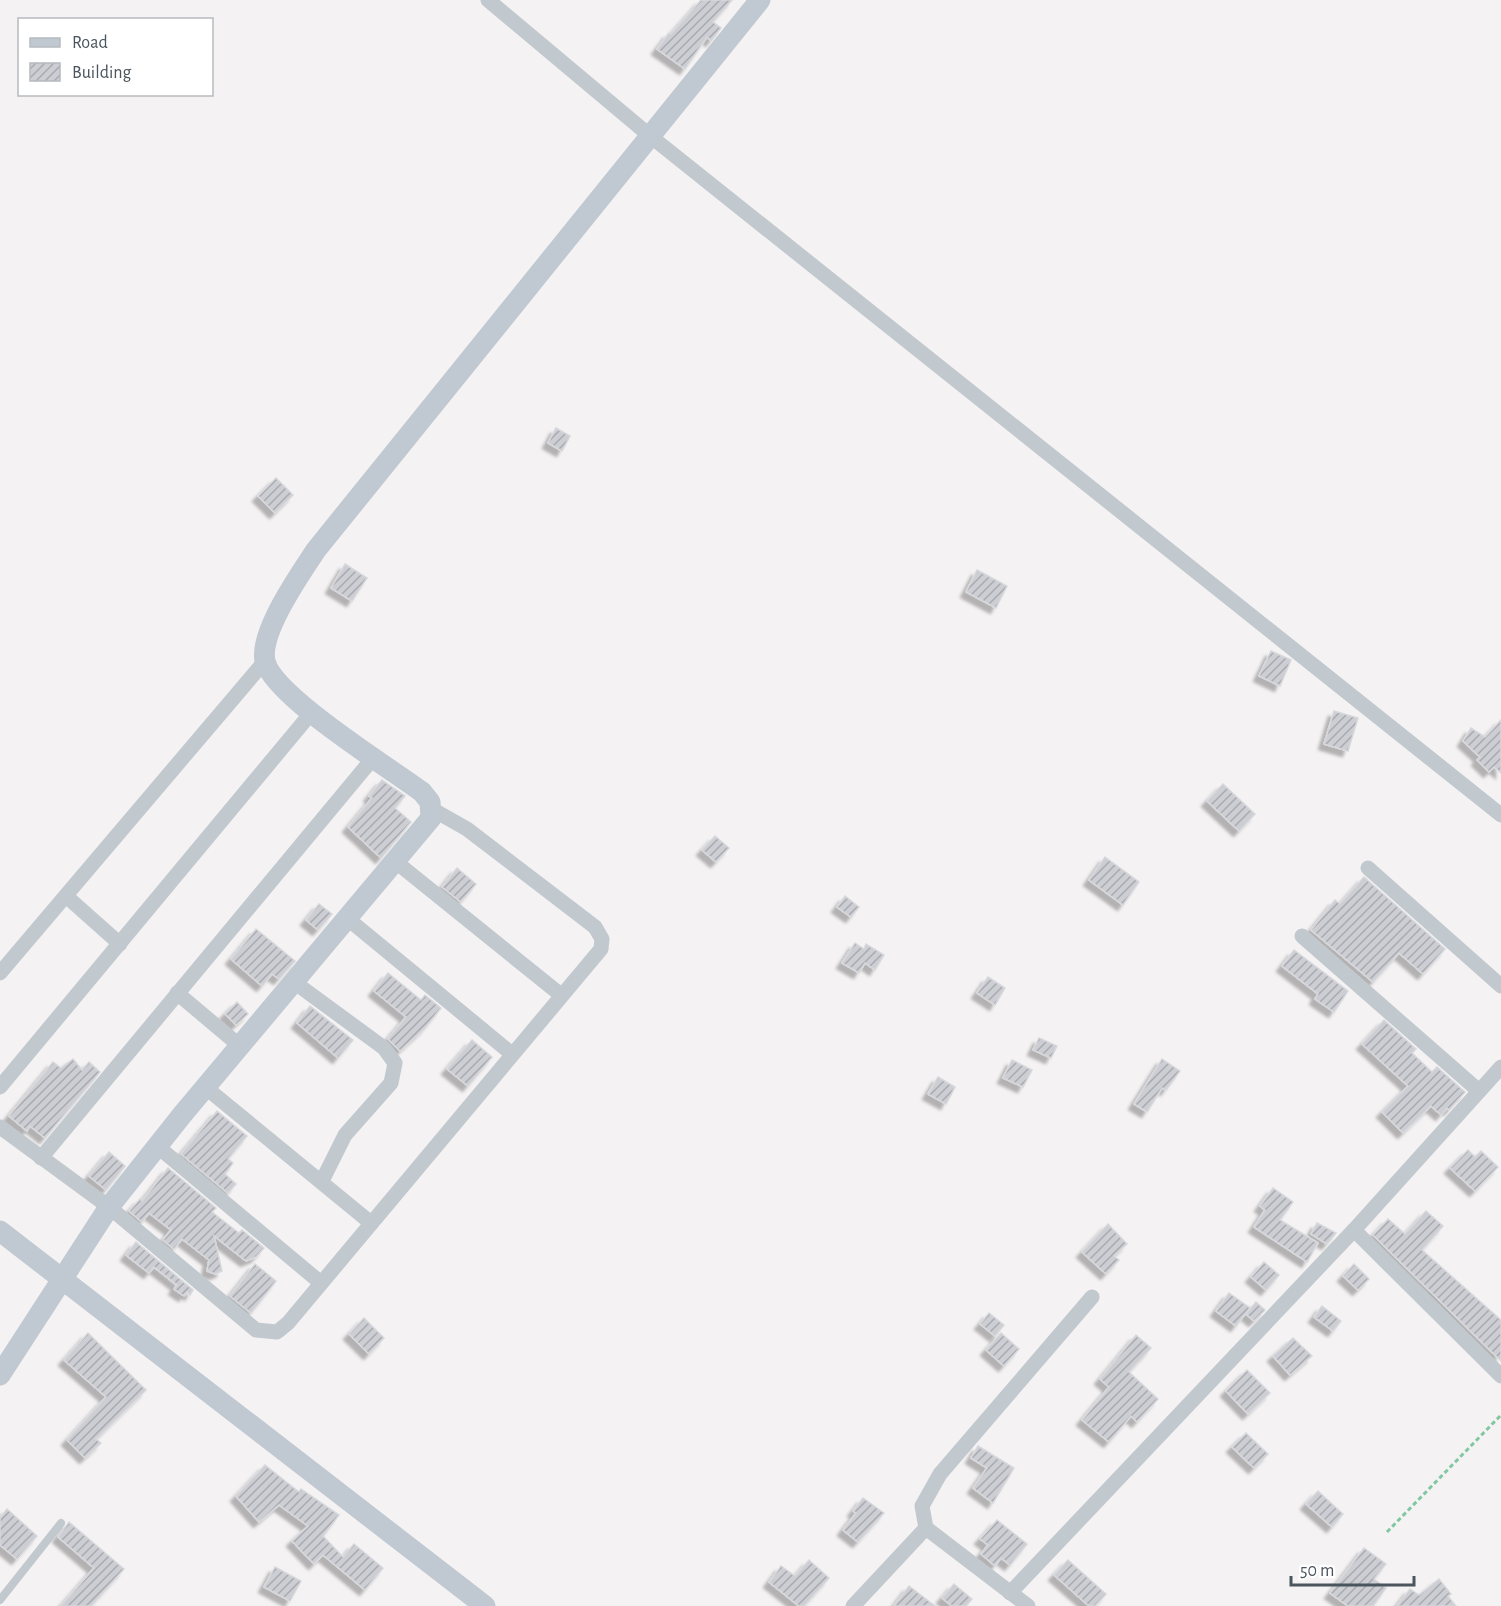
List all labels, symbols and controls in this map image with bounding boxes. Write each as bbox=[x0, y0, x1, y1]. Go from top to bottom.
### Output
legend bbox=[18, 18, 213, 96]
text: Road bbox=[72, 34, 108, 52]
text: Building bbox=[72, 64, 132, 82]
scale bar bbox=[1291, 1549, 1414, 1587]
text: 50 m bbox=[1300, 1562, 1334, 1580]

